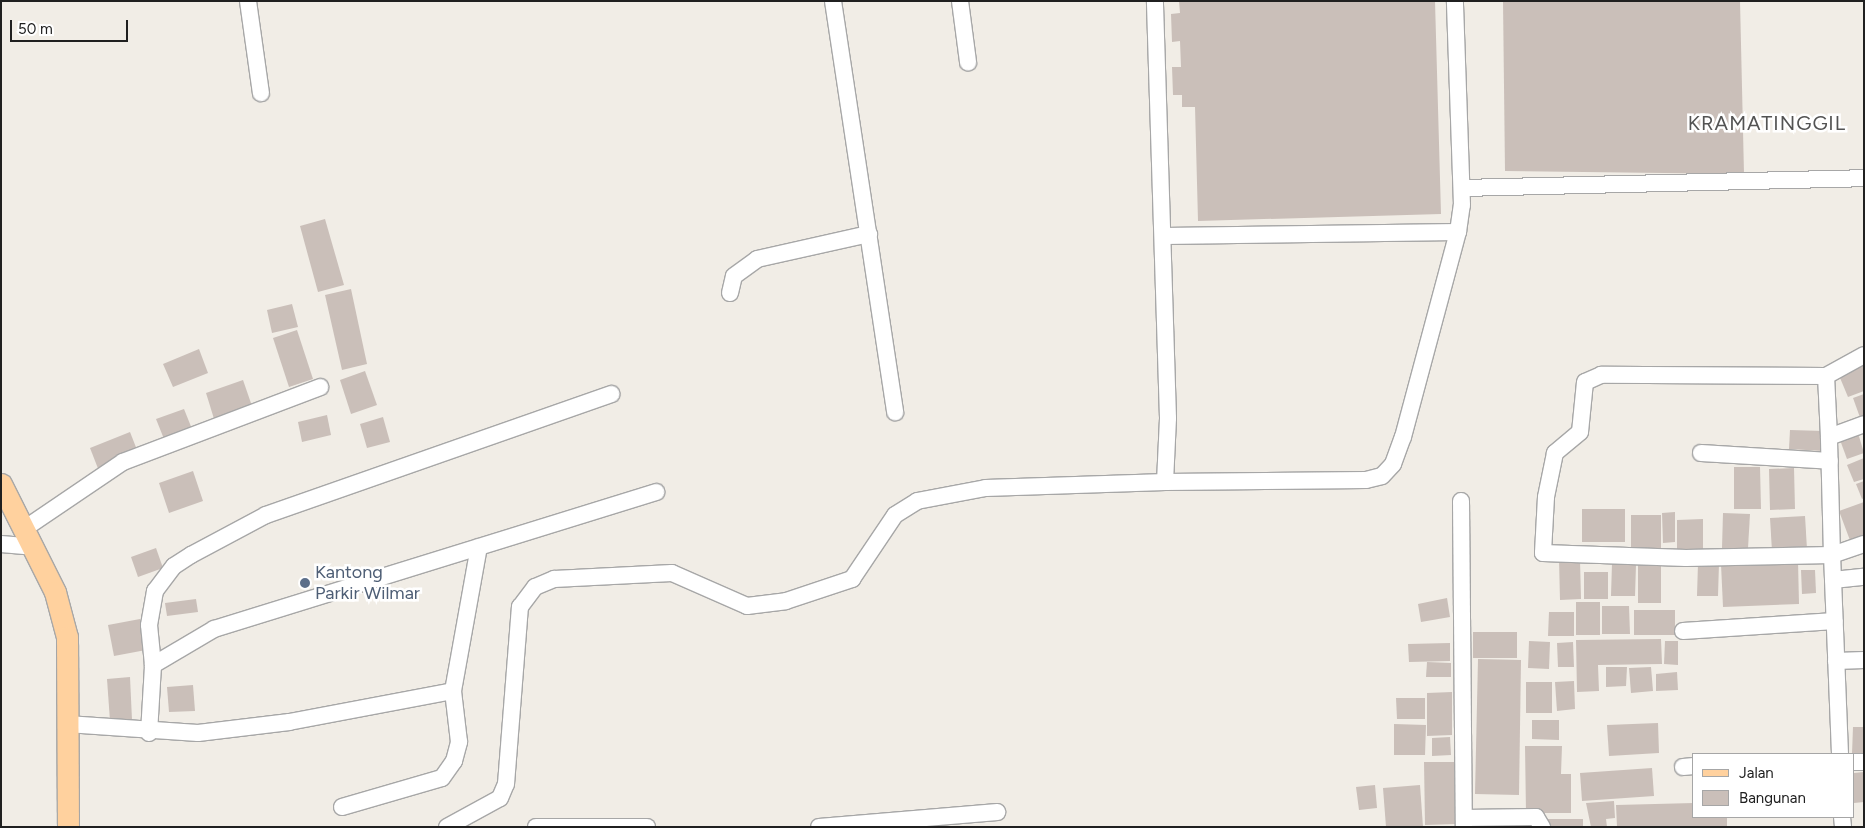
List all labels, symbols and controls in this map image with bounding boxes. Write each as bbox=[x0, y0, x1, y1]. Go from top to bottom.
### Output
scale bar bbox=[12, 10, 130, 42]
text: 50 m bbox=[18, 20, 53, 38]
district label: KRAMATINGGIL bbox=[1686, 111, 1848, 135]
place label: Kantong Parkir Wilmar bbox=[315, 562, 420, 604]
marker: Kantong Parkir Wilmar bbox=[299, 577, 311, 589]
legend bbox=[1692, 753, 1855, 818]
text: Jalan bbox=[1739, 764, 1774, 782]
text: Bangunan bbox=[1739, 789, 1806, 807]

